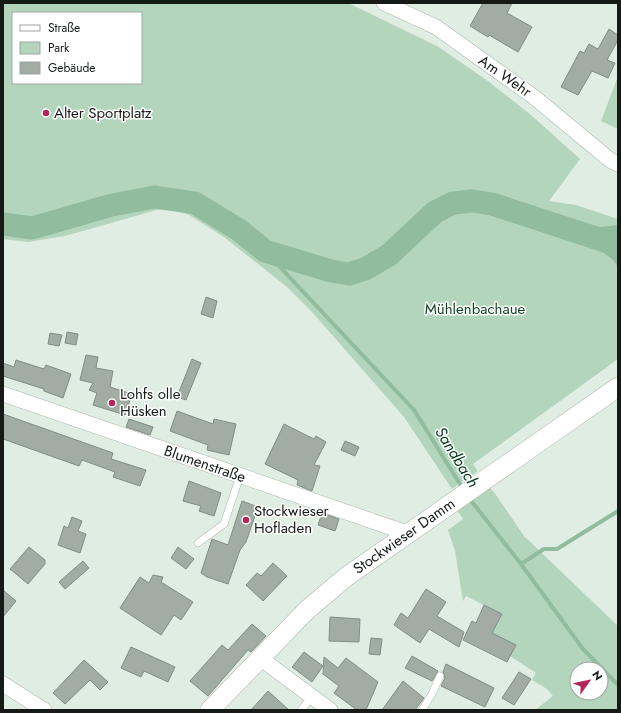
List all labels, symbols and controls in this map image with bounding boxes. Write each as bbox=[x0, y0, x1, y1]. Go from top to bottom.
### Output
legend bbox=[12, 12, 142, 84]
text: Straße bbox=[48, 19, 80, 37]
text: Park bbox=[48, 39, 70, 57]
street label: Am Wehr bbox=[474, 50, 537, 103]
text: Gebäude bbox=[48, 59, 95, 77]
place label: Alter Sportplatz bbox=[54, 102, 152, 124]
marker: Alter Sportplatz bbox=[41, 108, 51, 118]
park label: Mühlenbachaue bbox=[425, 298, 526, 320]
place label: Lohfs olle Hüsken bbox=[120, 383, 181, 422]
marker: Lohfs olle Hüsken bbox=[107, 398, 117, 408]
water label: Sandbach bbox=[429, 422, 485, 492]
street label: Blumenstraße bbox=[161, 440, 249, 488]
street label: Stockwieser Damm bbox=[349, 493, 459, 579]
place label: Stockwieser Hofladen bbox=[254, 500, 330, 539]
marker: Stockwieser Hofladen bbox=[241, 515, 251, 525]
north arrow bbox=[569, 661, 609, 701]
text: N bbox=[588, 668, 606, 684]

